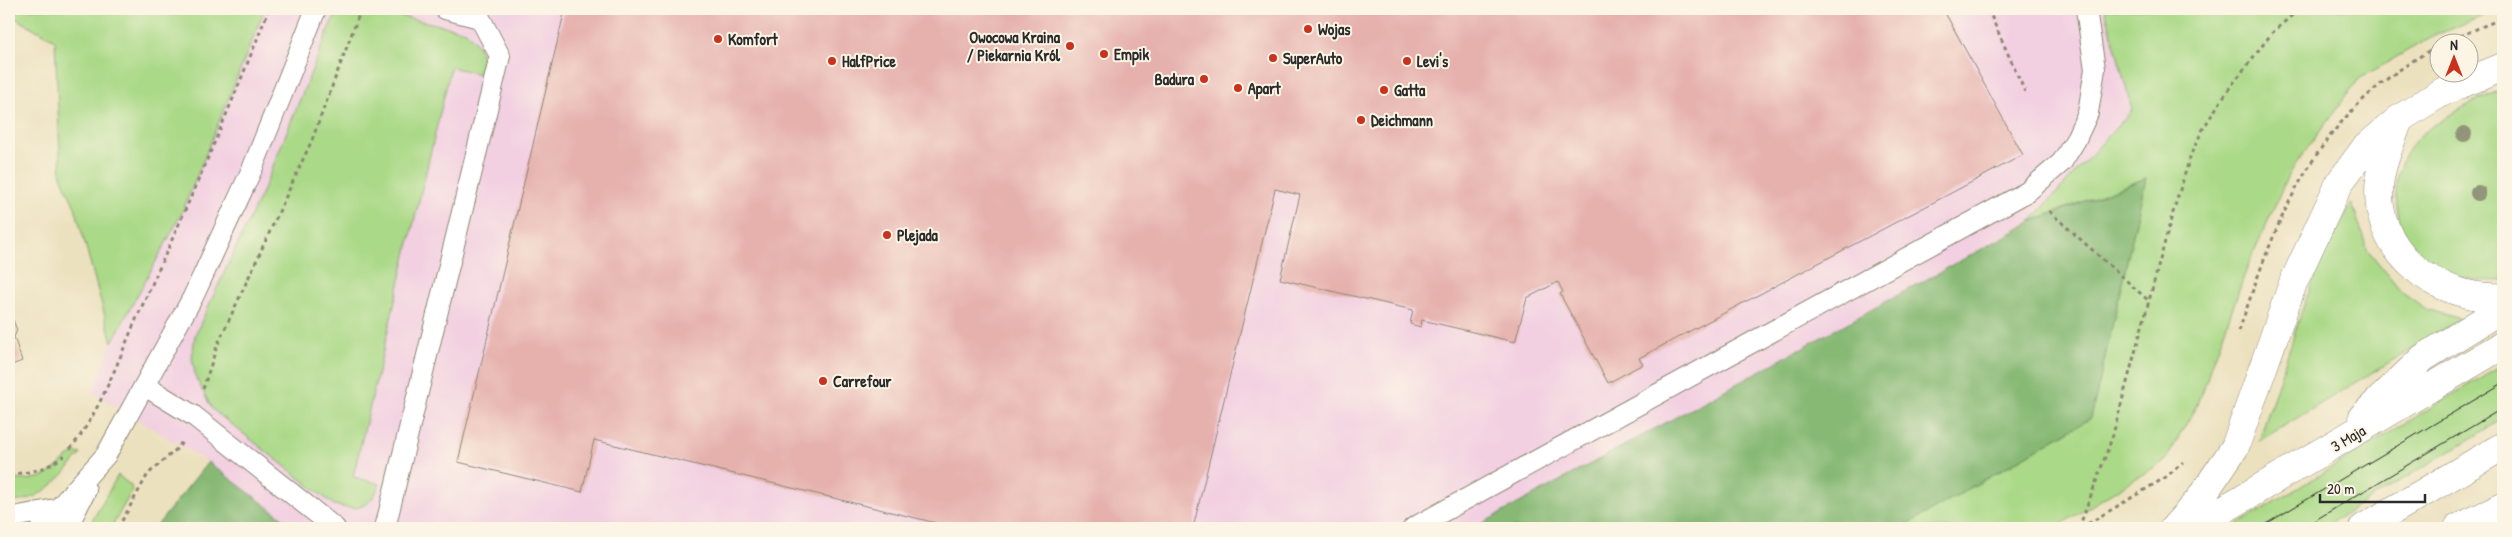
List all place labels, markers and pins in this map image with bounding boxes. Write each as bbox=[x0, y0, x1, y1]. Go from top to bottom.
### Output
place label: Wojas bbox=[1318, 18, 1351, 40]
marker: Wojas bbox=[1302, 23, 1314, 35]
place label: Owocowa Kraina / Piekarnia Król bbox=[967, 26, 1061, 66]
place label: Komfort bbox=[728, 28, 778, 50]
marker: Komfort bbox=[712, 33, 724, 45]
marker: Owocowa Kraina / Piekarnia Król bbox=[1064, 40, 1076, 52]
place label: Empik bbox=[1114, 43, 1149, 66]
place label: SuperAuto bbox=[1283, 47, 1343, 70]
marker: Empik bbox=[1098, 48, 1110, 60]
place label: HalfPrice bbox=[842, 50, 896, 72]
place label: Levi's bbox=[1417, 50, 1449, 72]
marker: SuperAuto bbox=[1267, 52, 1279, 64]
marker: HalfPrice bbox=[826, 55, 838, 67]
marker: Levi's bbox=[1401, 55, 1413, 67]
place label: Badura bbox=[1155, 68, 1195, 90]
marker: Badura bbox=[1198, 73, 1210, 85]
place label: Apart bbox=[1248, 77, 1281, 100]
place label: Gatta bbox=[1394, 79, 1426, 101]
marker: Apart bbox=[1232, 82, 1244, 94]
marker: Gatta bbox=[1378, 84, 1390, 96]
place label: Deichmann bbox=[1371, 109, 1433, 131]
marker: Deichmann bbox=[1355, 114, 1367, 126]
place label: Plejada bbox=[897, 224, 939, 246]
marker: Plejada bbox=[881, 229, 893, 241]
place label: Carrefour bbox=[833, 370, 892, 392]
marker: Carrefour bbox=[817, 375, 829, 387]

